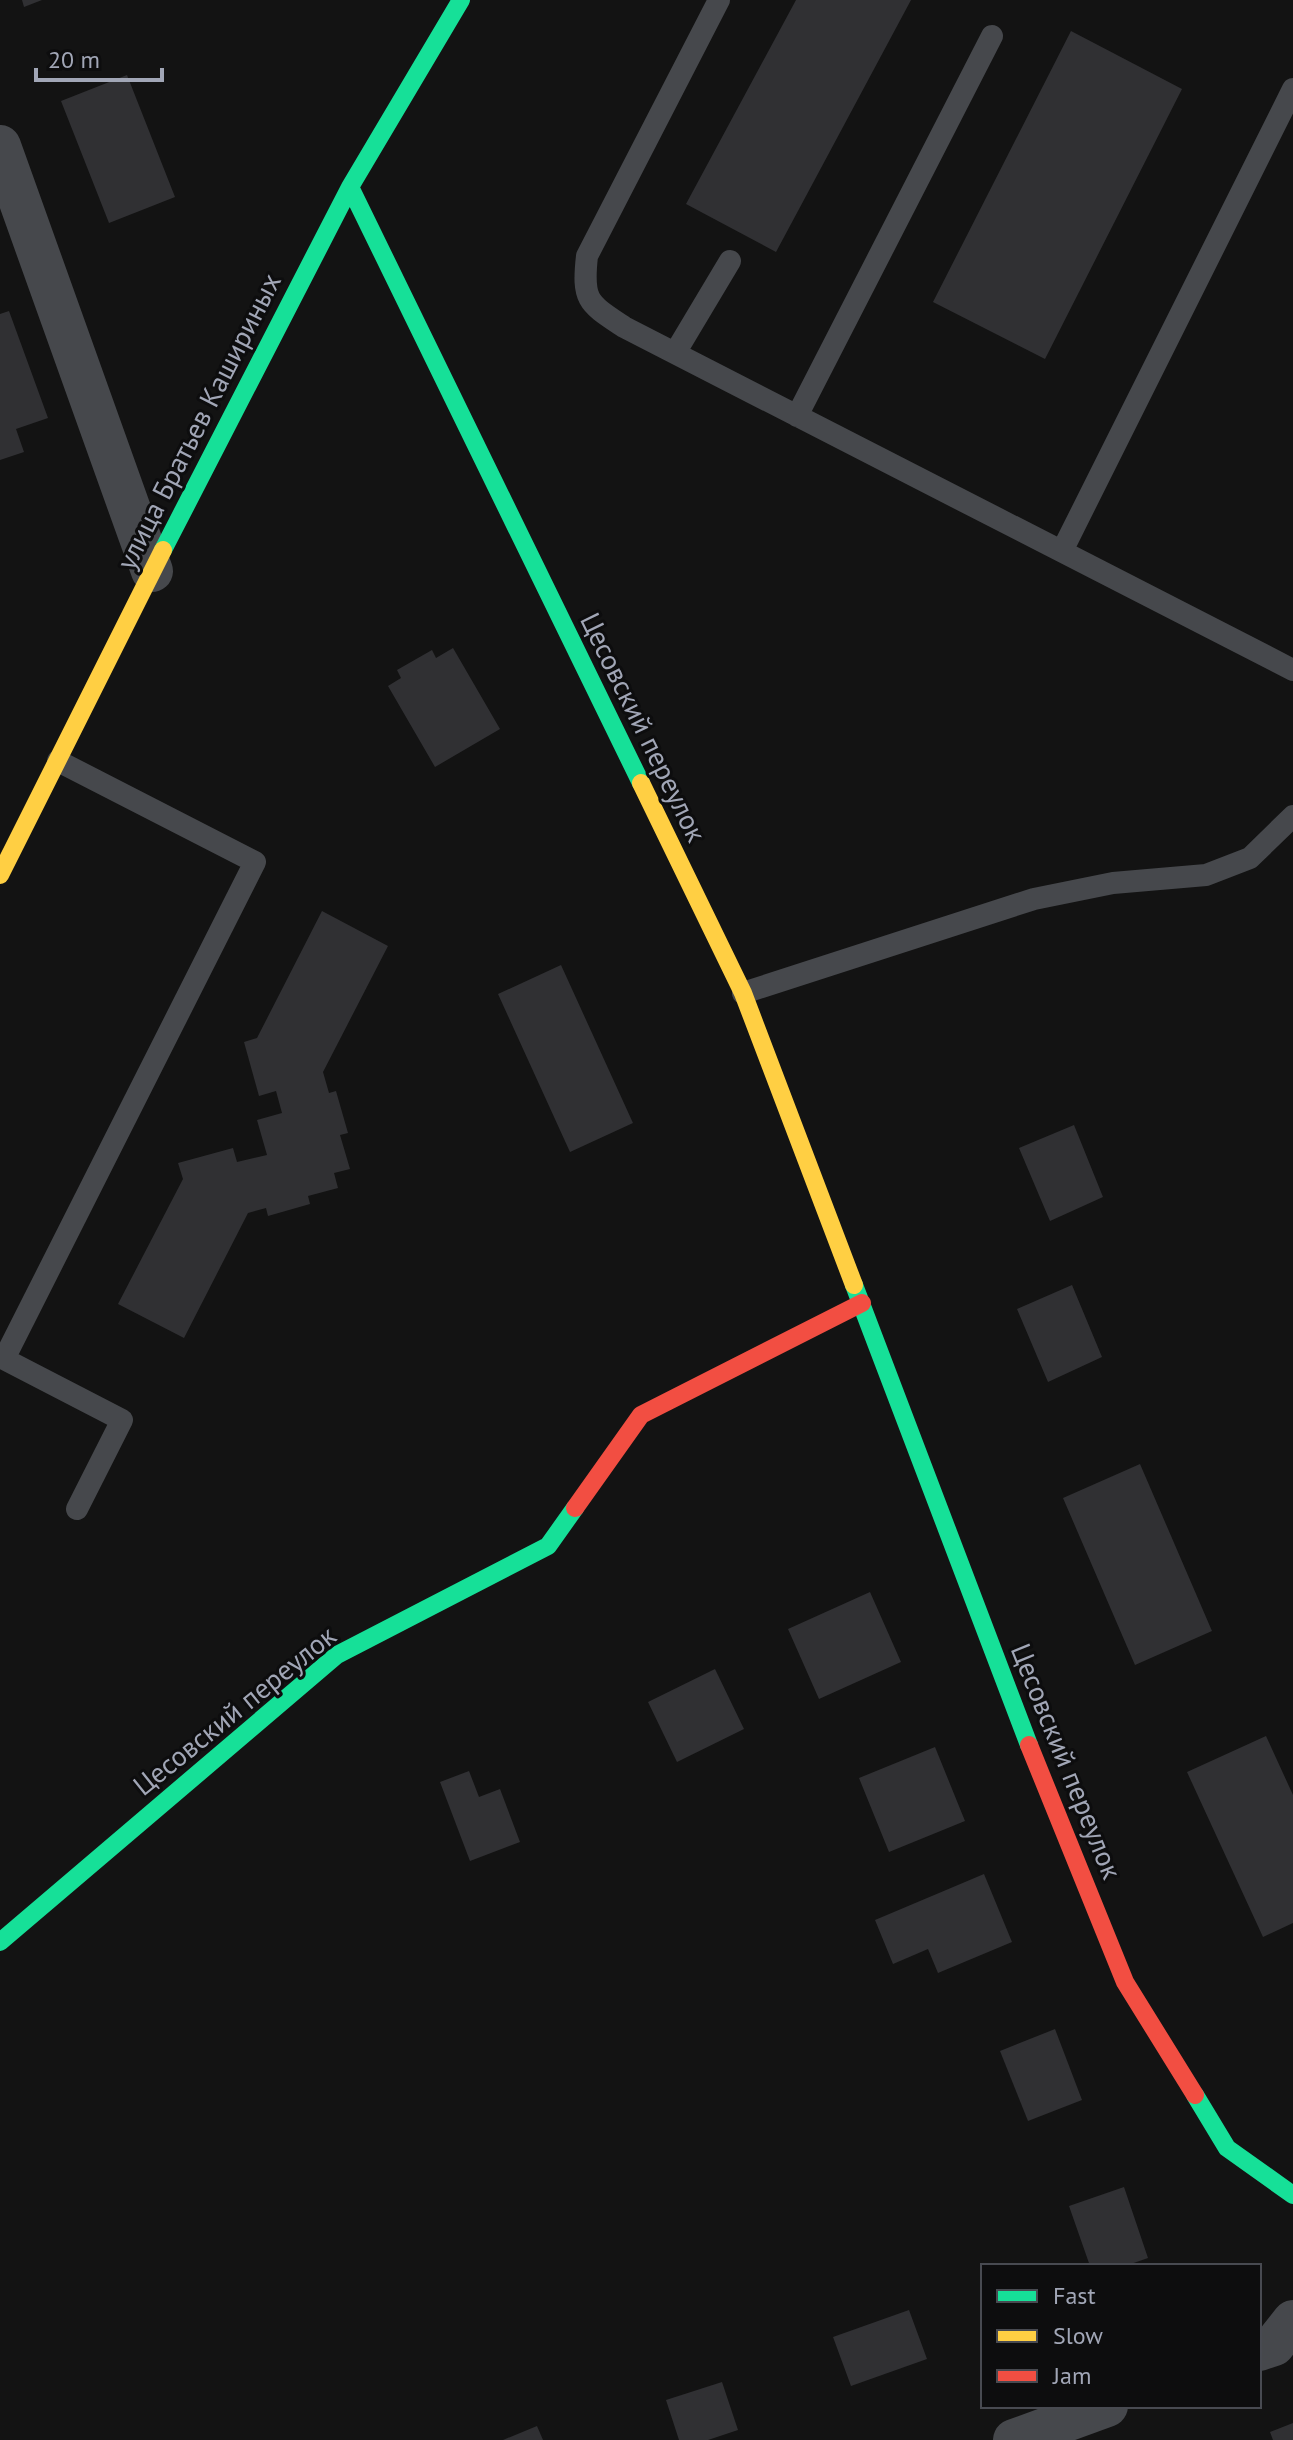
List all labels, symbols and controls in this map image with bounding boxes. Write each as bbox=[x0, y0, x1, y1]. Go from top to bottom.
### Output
scale bar bbox=[36, 32, 162, 82]
text: 20 m bbox=[48, 44, 100, 75]
street label: улица Братьев Кашириных bbox=[107, 266, 289, 576]
street label: Цесовский переулок bbox=[572, 606, 716, 848]
street label: Цесовский переулок bbox=[125, 1616, 344, 1803]
street label: Цесовский переулок bbox=[1003, 1638, 1131, 1885]
legend bbox=[981, 2264, 1261, 2408]
text: Fast bbox=[1053, 2280, 1096, 2311]
text: Slow bbox=[1053, 2320, 1103, 2351]
text: Jam bbox=[1052, 2360, 1091, 2391]

